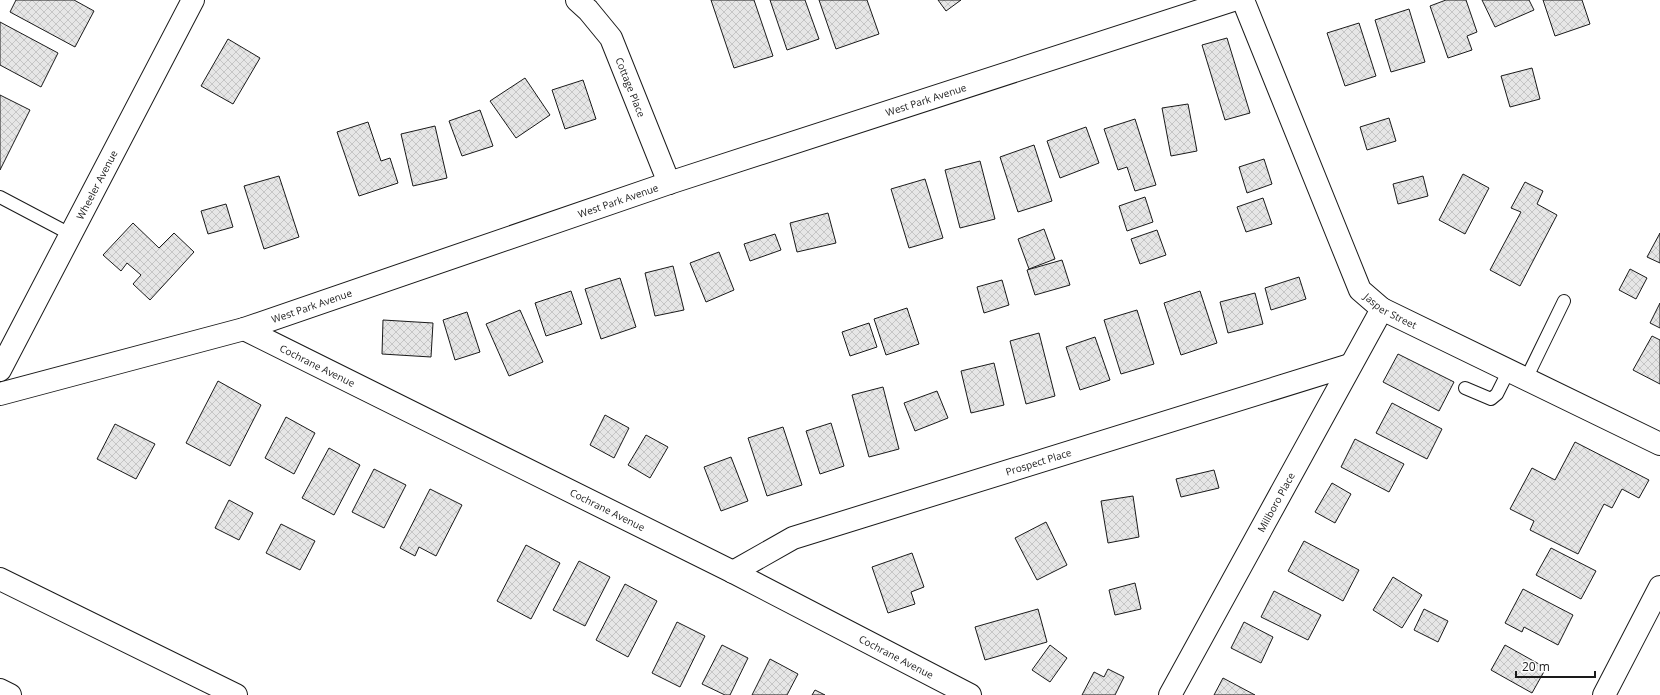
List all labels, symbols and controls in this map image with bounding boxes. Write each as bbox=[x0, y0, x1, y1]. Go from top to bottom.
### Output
street label: Cottage Place bbox=[612, 55, 649, 119]
street label: West Park Avenue bbox=[884, 80, 968, 119]
street label: Wheeler Avenue bbox=[73, 147, 121, 222]
street label: West Park Avenue bbox=[576, 180, 660, 221]
street label: West Park Avenue bbox=[270, 285, 354, 326]
street label: Jasper Street bbox=[1360, 289, 1420, 332]
street label: Cochrane Avenue bbox=[278, 341, 358, 390]
street label: Prospect Place bbox=[1004, 445, 1073, 479]
street label: Millboro Place bbox=[1254, 470, 1298, 534]
street label: Cochrane Avenue bbox=[568, 485, 648, 534]
street label: Cochrane Avenue bbox=[857, 632, 936, 682]
scale bar bbox=[1516, 653, 1595, 679]
text: 20 m bbox=[1522, 658, 1550, 675]

